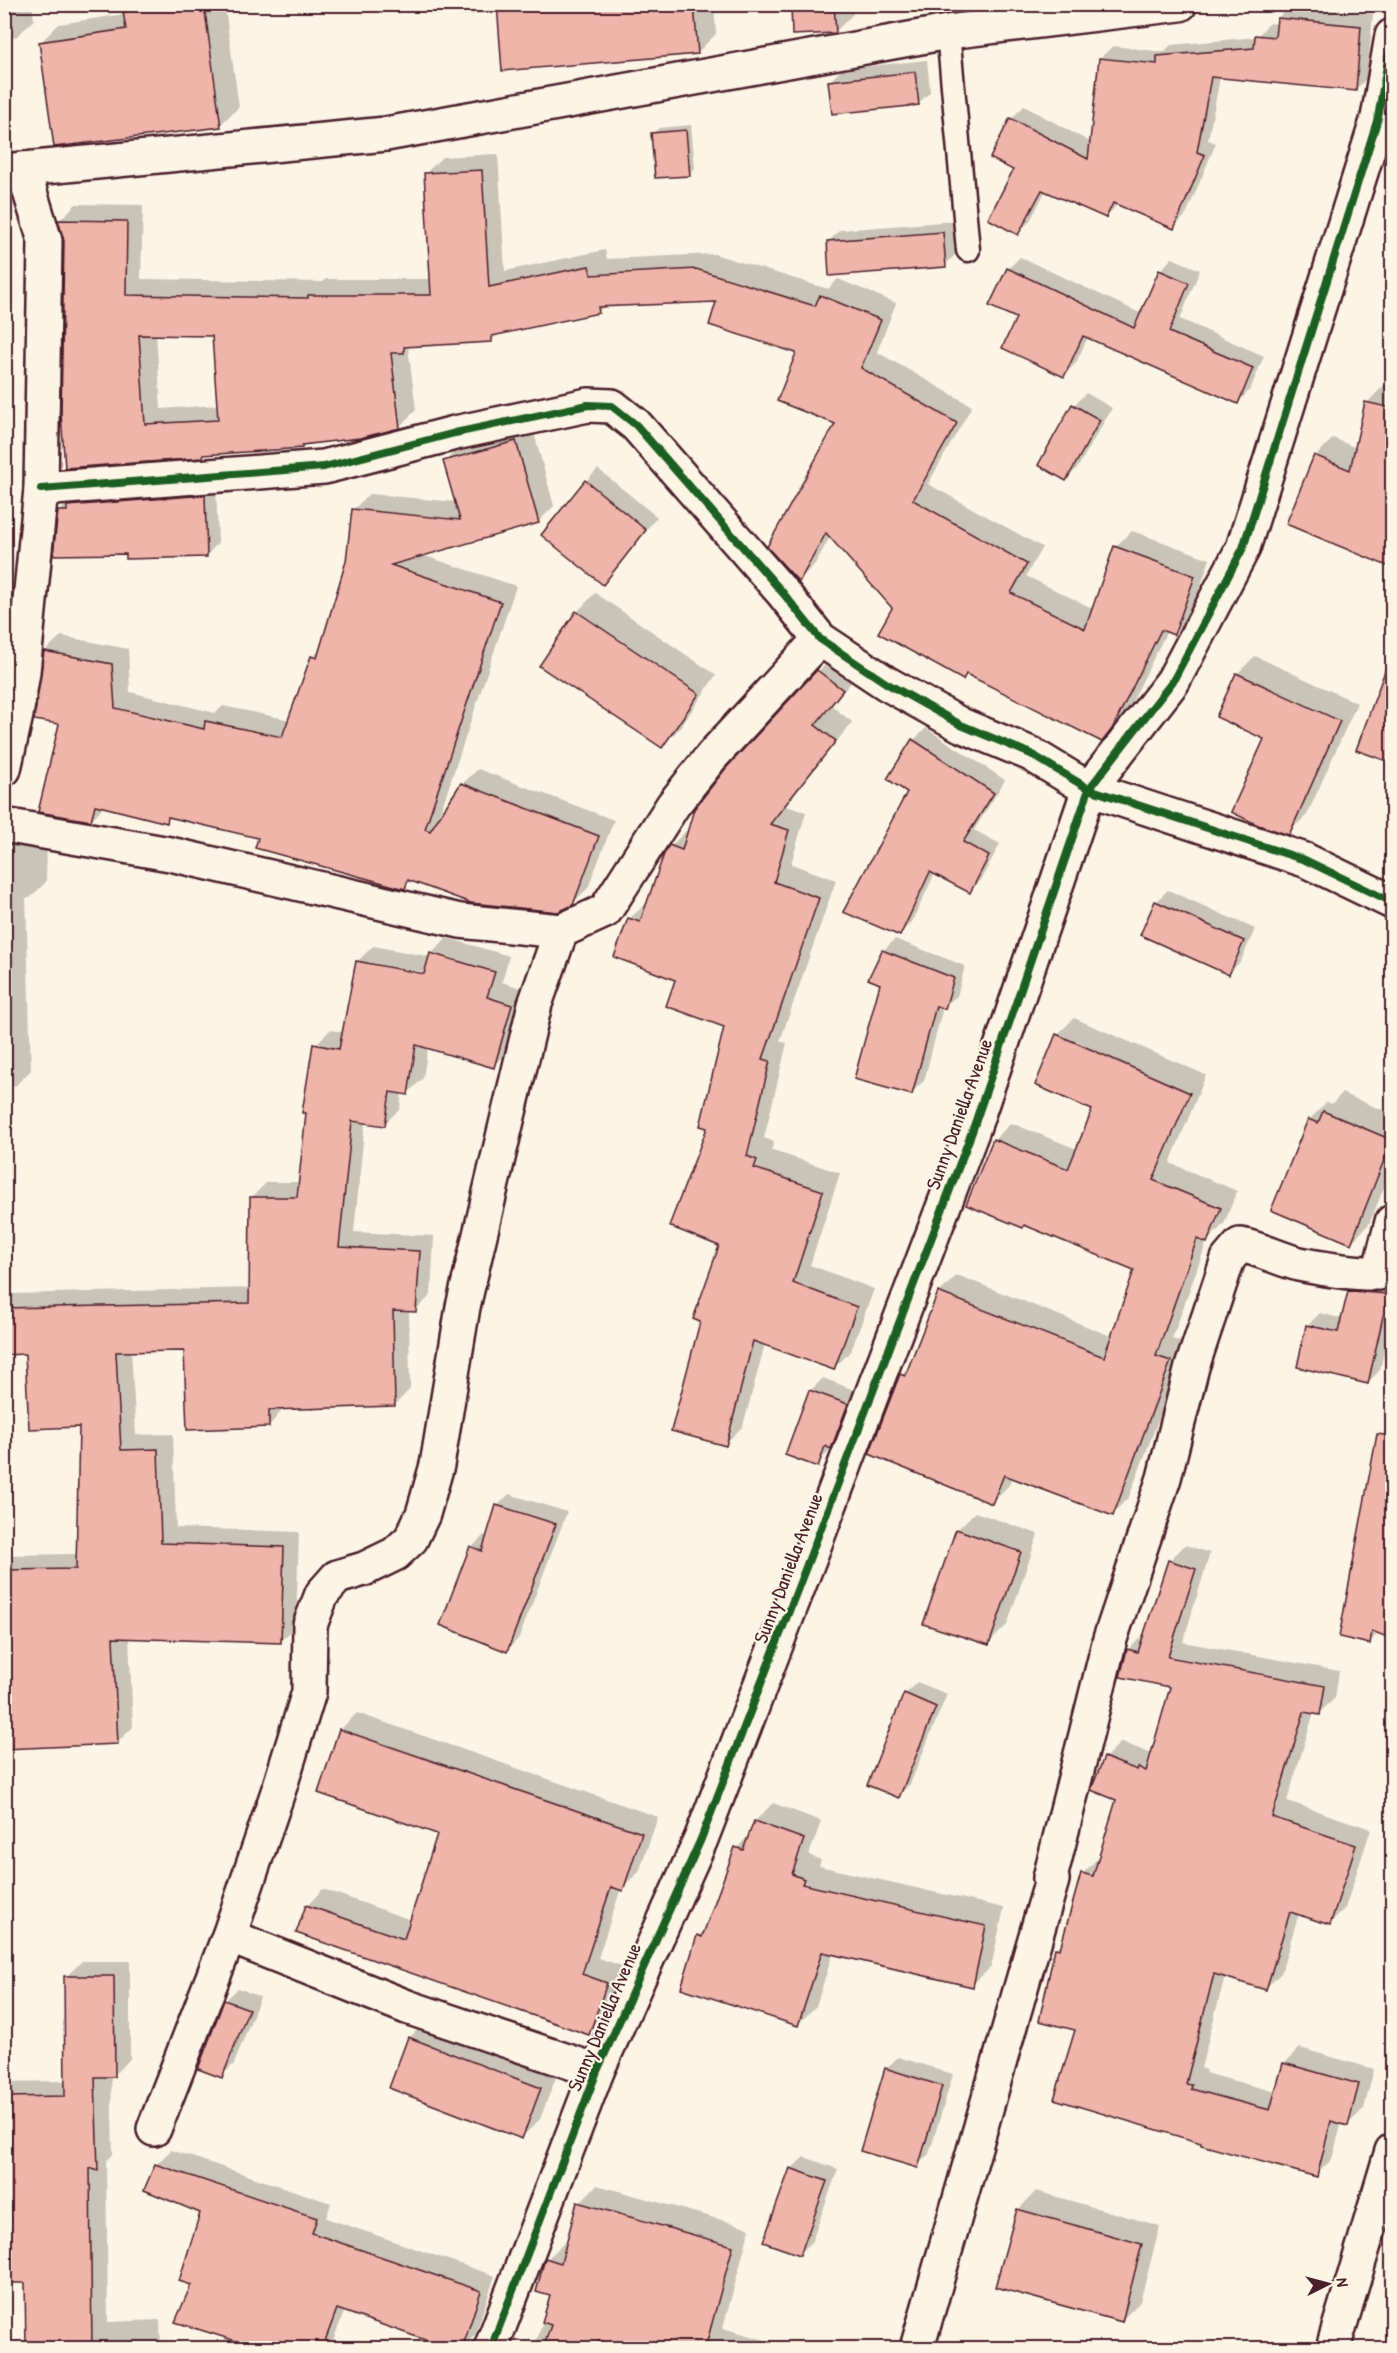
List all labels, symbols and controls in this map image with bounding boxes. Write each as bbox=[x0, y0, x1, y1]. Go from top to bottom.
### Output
street label: Sunny Daniella Avenue bbox=[919, 1035, 998, 1193]
street label: Sunny Daniella Avenue bbox=[746, 1489, 829, 1647]
street label: Sunny Daniella Avenue bbox=[560, 1938, 647, 2095]
north arrow bbox=[1298, 2254, 1358, 2314]
text: N bbox=[1332, 2277, 1354, 2288]

